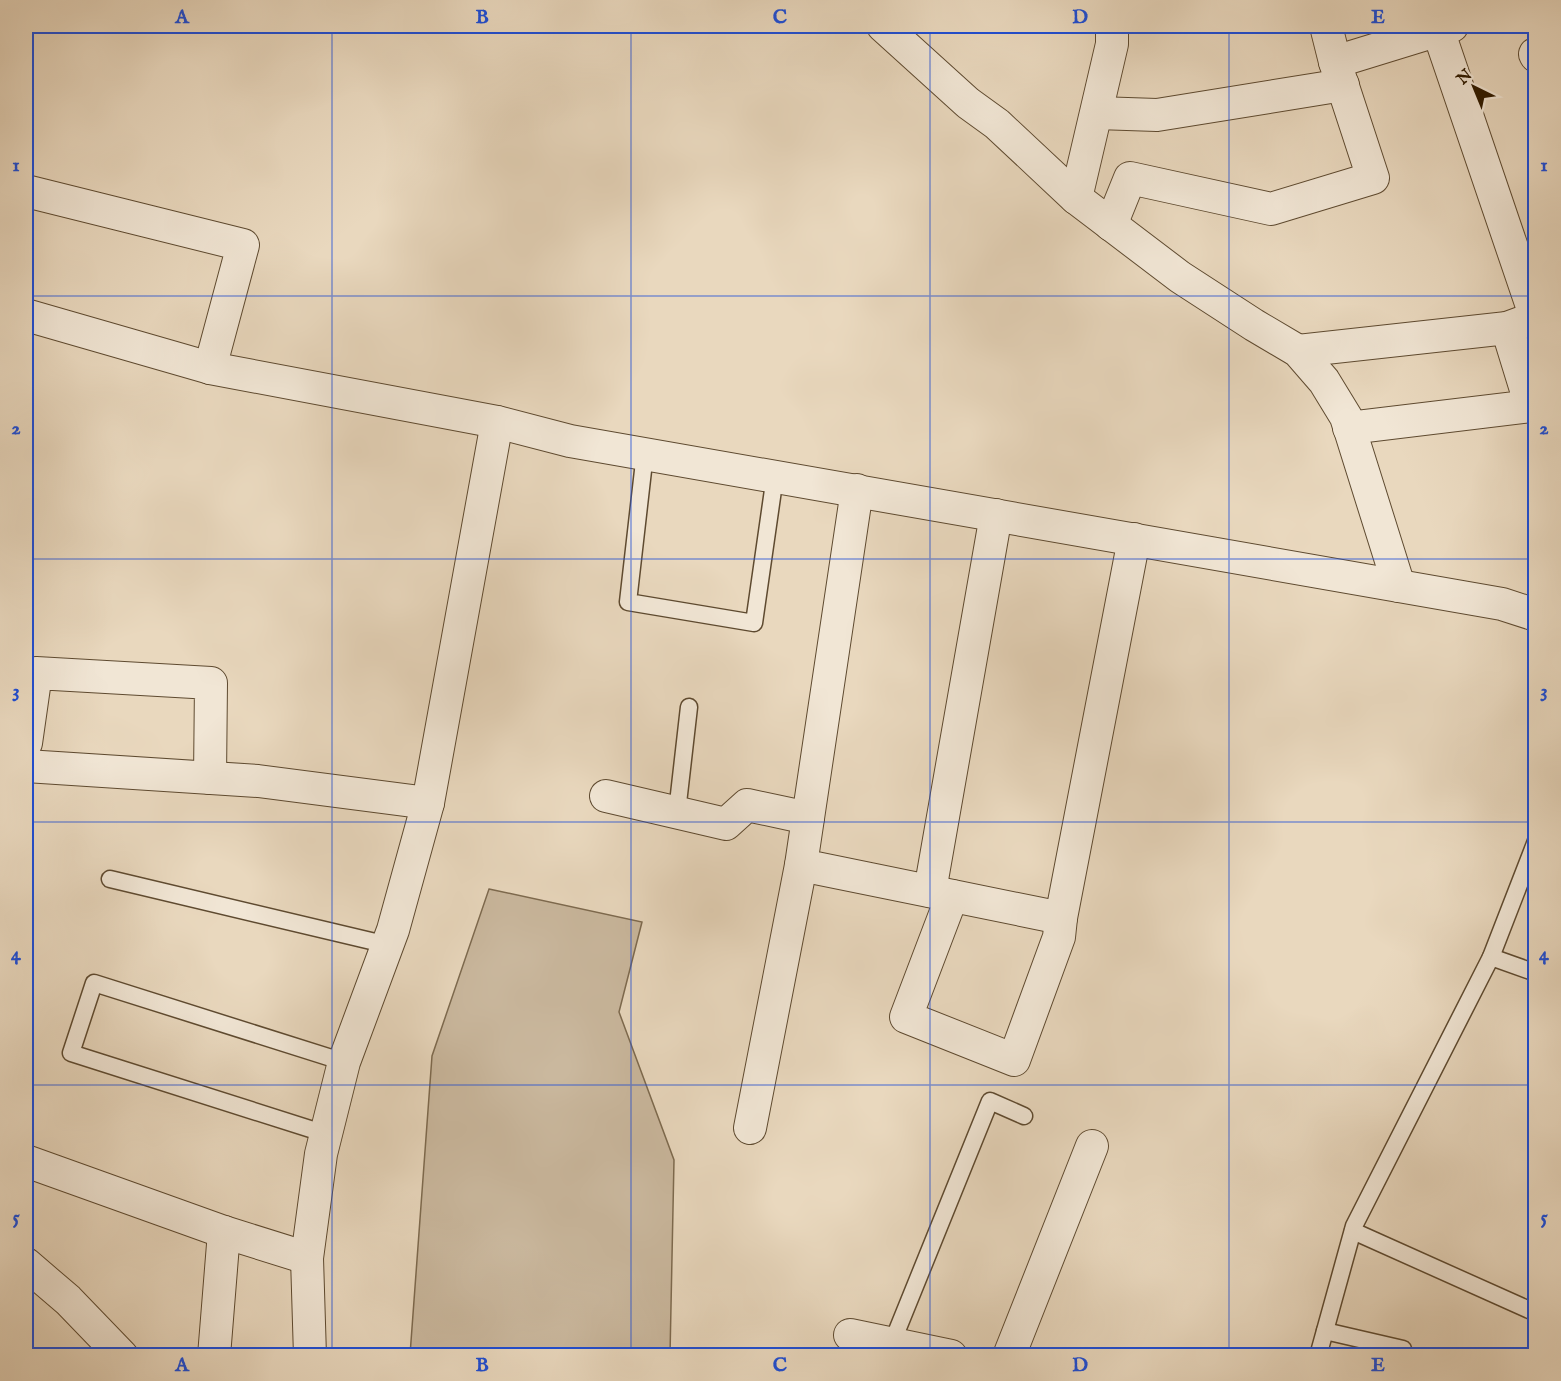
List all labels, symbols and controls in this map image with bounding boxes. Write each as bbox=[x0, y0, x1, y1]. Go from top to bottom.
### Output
text: A bbox=[174, 5, 190, 30]
text: B bbox=[475, 5, 489, 30]
text: C bbox=[773, 5, 787, 30]
text: D bbox=[1072, 5, 1088, 30]
text: E bbox=[1371, 5, 1385, 30]
north arrow bbox=[1444, 57, 1504, 117]
text: N bbox=[1453, 65, 1477, 90]
text: 1 bbox=[12, 153, 20, 178]
text: 1 bbox=[1540, 153, 1548, 178]
text: 2 bbox=[11, 416, 21, 441]
text: 2 bbox=[1539, 416, 1549, 441]
text: 3 bbox=[12, 679, 20, 704]
text: 3 bbox=[1540, 679, 1548, 704]
text: 4 bbox=[11, 942, 22, 967]
text: 4 bbox=[1539, 942, 1550, 967]
text: 5 bbox=[12, 1205, 20, 1230]
text: 5 bbox=[1540, 1205, 1548, 1230]
text: A bbox=[174, 1353, 190, 1378]
text: B bbox=[475, 1353, 489, 1378]
text: C bbox=[773, 1353, 787, 1378]
text: D bbox=[1072, 1353, 1088, 1378]
text: E bbox=[1371, 1353, 1385, 1378]

